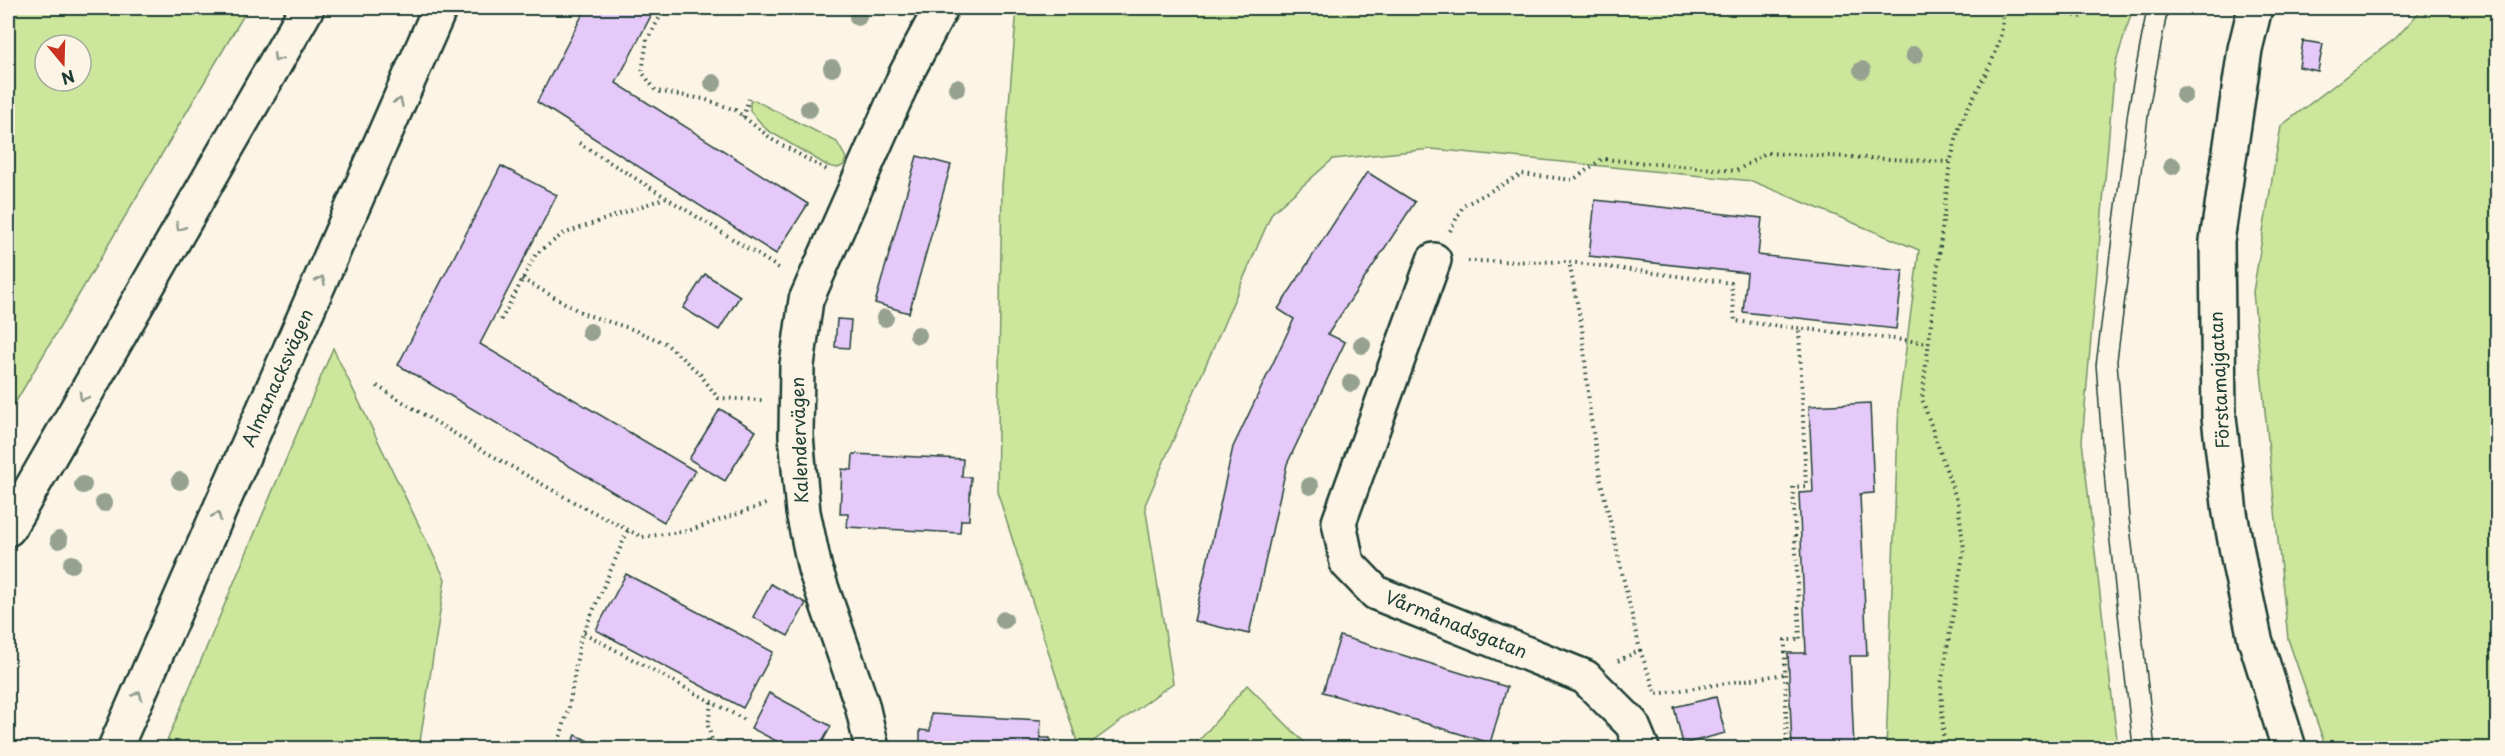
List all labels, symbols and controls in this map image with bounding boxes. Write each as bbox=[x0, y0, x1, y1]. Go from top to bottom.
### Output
north arrow bbox=[33, 33, 93, 93]
one-way arrow bbox=[273, 52, 285, 62]
text: N bbox=[58, 65, 78, 92]
one-way arrow bbox=[392, 97, 404, 108]
one-way arrow bbox=[176, 221, 188, 231]
one-way arrow bbox=[313, 276, 325, 287]
street label: Almanacksvägen bbox=[234, 304, 319, 451]
street label: Förstamajgatan bbox=[2201, 311, 2236, 450]
street label: Kalendervägen bbox=[783, 376, 814, 504]
one-way arrow bbox=[79, 390, 91, 401]
one-way arrow bbox=[210, 512, 222, 523]
street label: Vårmånadsgatan bbox=[1381, 583, 1532, 664]
one-way arrow bbox=[131, 690, 143, 701]

